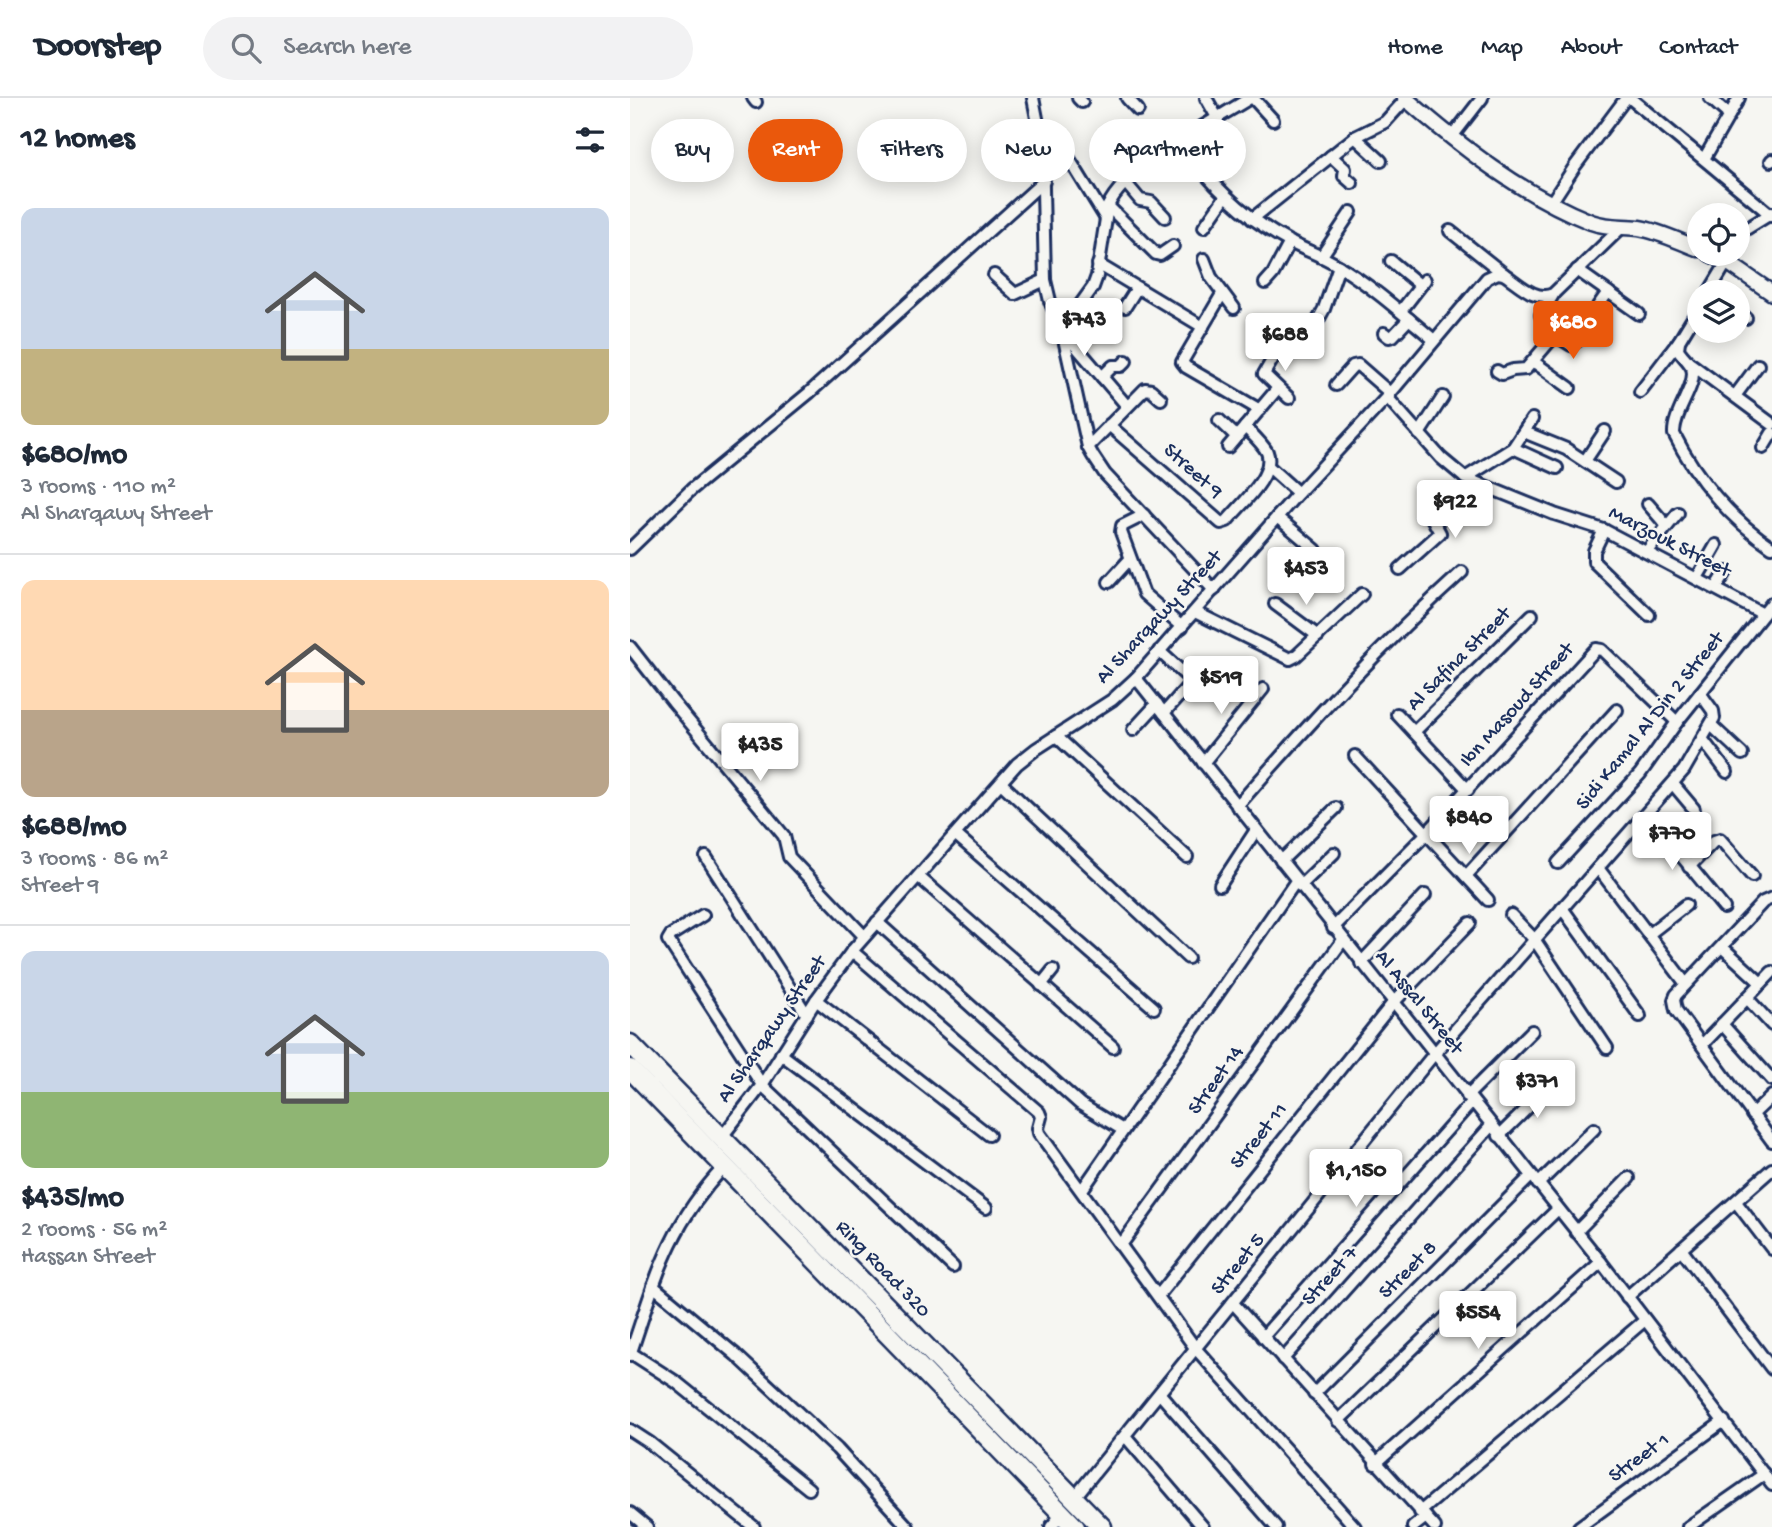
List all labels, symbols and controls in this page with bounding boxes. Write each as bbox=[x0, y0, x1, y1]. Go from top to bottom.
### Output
search box bbox=[203, 17, 693, 80]
text: Doorstep bbox=[35, 29, 161, 67]
icon: search bbox=[227, 29, 265, 67]
text: Search here bbox=[283, 33, 411, 64]
text: Home bbox=[1387, 34, 1443, 63]
text: Map bbox=[1481, 34, 1523, 63]
text: About bbox=[1561, 34, 1621, 63]
text: Contact bbox=[1659, 34, 1737, 63]
chip: Buy bbox=[651, 119, 734, 182]
chip: Rent bbox=[748, 119, 843, 182]
chip: Filters bbox=[857, 119, 967, 182]
chip: New bbox=[981, 119, 1075, 182]
chip: Apartment bbox=[1089, 119, 1246, 182]
icon: filters bbox=[571, 121, 609, 159]
text: 12 homes bbox=[21, 123, 134, 158]
map controls bbox=[1687, 203, 1750, 343]
button: locate bbox=[1687, 203, 1750, 266]
icon: home bbox=[252, 253, 378, 379]
button: layers bbox=[1687, 280, 1750, 343]
pin: $743 bbox=[1043, 299, 1125, 358]
pin: $680 bbox=[1532, 302, 1614, 361]
text: $743 bbox=[1061, 307, 1107, 334]
text: $680 bbox=[1549, 310, 1597, 337]
pin: $688 bbox=[1244, 314, 1326, 373]
text: $688 bbox=[1261, 322, 1309, 349]
text: $680/mo bbox=[21, 439, 127, 474]
street label: Street 9 bbox=[1157, 439, 1227, 506]
text: 3 rooms · 110 m² bbox=[21, 474, 176, 501]
pin: $922 bbox=[1414, 480, 1496, 540]
text: $922 bbox=[1433, 489, 1477, 516]
text: Al Sharqawy Street bbox=[21, 501, 211, 528]
street label: Marzouk Street bbox=[1604, 501, 1737, 586]
street label: Al Sharqawy Street bbox=[1092, 544, 1230, 690]
pin: $453 bbox=[1265, 547, 1347, 607]
text: $453 bbox=[1283, 556, 1329, 583]
street label: Al Safina Street bbox=[1403, 601, 1519, 717]
icon: home bbox=[252, 625, 378, 751]
street label: Sidi Kamal Al Din 2 Street bbox=[1571, 626, 1732, 816]
street label: Ibn Masoud Street bbox=[1455, 637, 1582, 773]
pin: $519 bbox=[1180, 656, 1262, 716]
text: $519 bbox=[1199, 665, 1243, 692]
pin: $435 bbox=[719, 724, 801, 783]
text: $435 bbox=[737, 732, 783, 759]
pin: $840 bbox=[1428, 796, 1510, 856]
text: $840 bbox=[1446, 805, 1492, 832]
text: $688/mo bbox=[21, 811, 127, 846]
pin: $770 bbox=[1631, 812, 1713, 872]
text: $770 bbox=[1648, 821, 1696, 848]
text: 3 rooms · 86 m² bbox=[21, 846, 168, 873]
text: Street 9 bbox=[21, 873, 99, 900]
street label: Al Assal Street bbox=[1368, 946, 1469, 1062]
street label: Al Sharqawy Street bbox=[713, 950, 835, 1108]
icon: home bbox=[252, 996, 378, 1122]
street label: Street 14 bbox=[1184, 1041, 1250, 1120]
pin: $371 bbox=[1496, 1060, 1578, 1120]
text: $371 bbox=[1515, 1069, 1559, 1096]
street label: Street 11 bbox=[1226, 1099, 1294, 1175]
pin: $1,150 bbox=[1299, 1150, 1413, 1209]
text: $1,150 bbox=[1325, 1158, 1387, 1185]
text: $435/mo bbox=[21, 1182, 124, 1217]
street label: Ring Road 320 bbox=[829, 1216, 935, 1324]
text: 2 rooms · 56 m² bbox=[21, 1217, 167, 1244]
street label: Street 5 bbox=[1207, 1229, 1271, 1301]
street label: Street 8 bbox=[1375, 1237, 1443, 1305]
street label: Street 7 bbox=[1298, 1241, 1365, 1312]
text: Hassan Street bbox=[21, 1244, 154, 1271]
pin: $554 bbox=[1437, 1292, 1519, 1351]
text: $554 bbox=[1455, 1300, 1501, 1327]
street label: Street 1 bbox=[1605, 1428, 1675, 1490]

